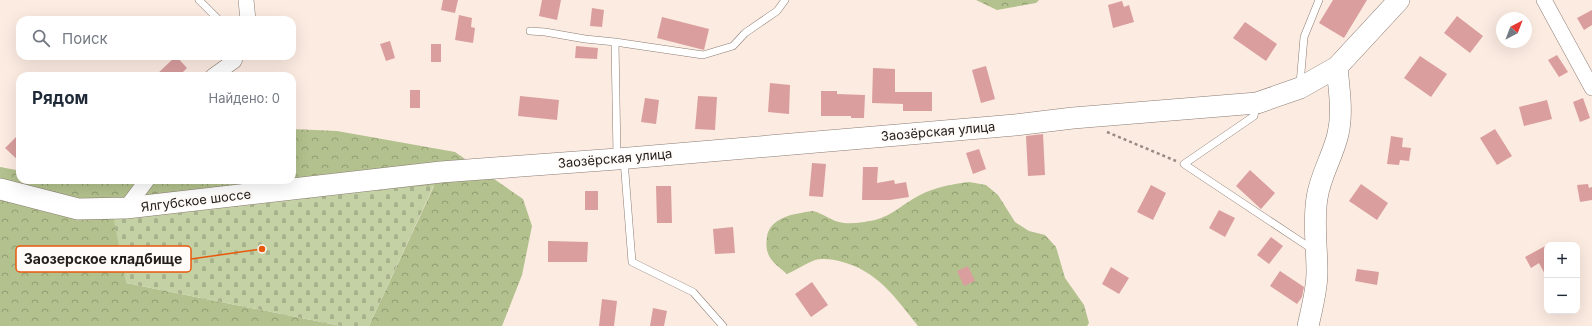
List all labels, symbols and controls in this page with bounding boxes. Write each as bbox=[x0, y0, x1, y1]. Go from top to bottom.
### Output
north arrow bbox=[1496, 12, 1532, 48]
search box bbox=[16, 16, 296, 60]
icon: search bbox=[30, 27, 52, 49]
text: Поиск bbox=[62, 29, 108, 48]
text: Рядом bbox=[32, 88, 88, 108]
text: Найдено: 0 bbox=[209, 90, 280, 106]
street label: Заозёрская улица bbox=[880, 118, 996, 144]
street label: Заозёрская улица bbox=[557, 145, 673, 171]
street label: Ялгубское шоссе bbox=[140, 185, 252, 215]
map controls bbox=[1544, 242, 1580, 314]
button: + bbox=[1544, 242, 1580, 278]
callout: Заозерское кладбище bbox=[16, 246, 191, 272]
text: Заозерское кладбище bbox=[24, 250, 182, 267]
button: − bbox=[1544, 278, 1580, 314]

